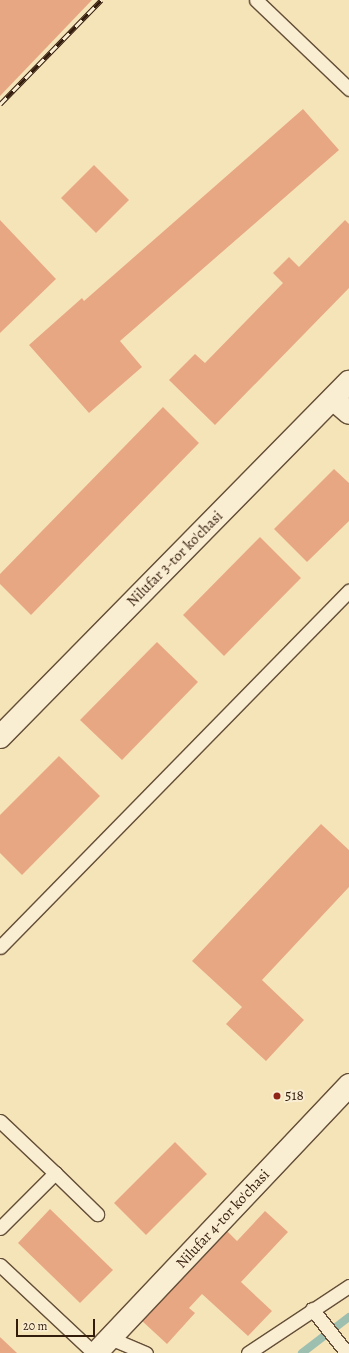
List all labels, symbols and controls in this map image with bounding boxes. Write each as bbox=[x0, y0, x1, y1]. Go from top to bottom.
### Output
street label: Nilufar 3-tor ko'chasi bbox=[123, 507, 227, 611]
place label: 518 bbox=[285, 1087, 304, 1105]
marker: 518 bbox=[272, 1091, 282, 1101]
street label: Nilufar 4-tor ko'chasi bbox=[173, 1166, 273, 1272]
scale bar bbox=[18, 1311, 97, 1337]
text: 20 m bbox=[23, 1318, 47, 1334]

